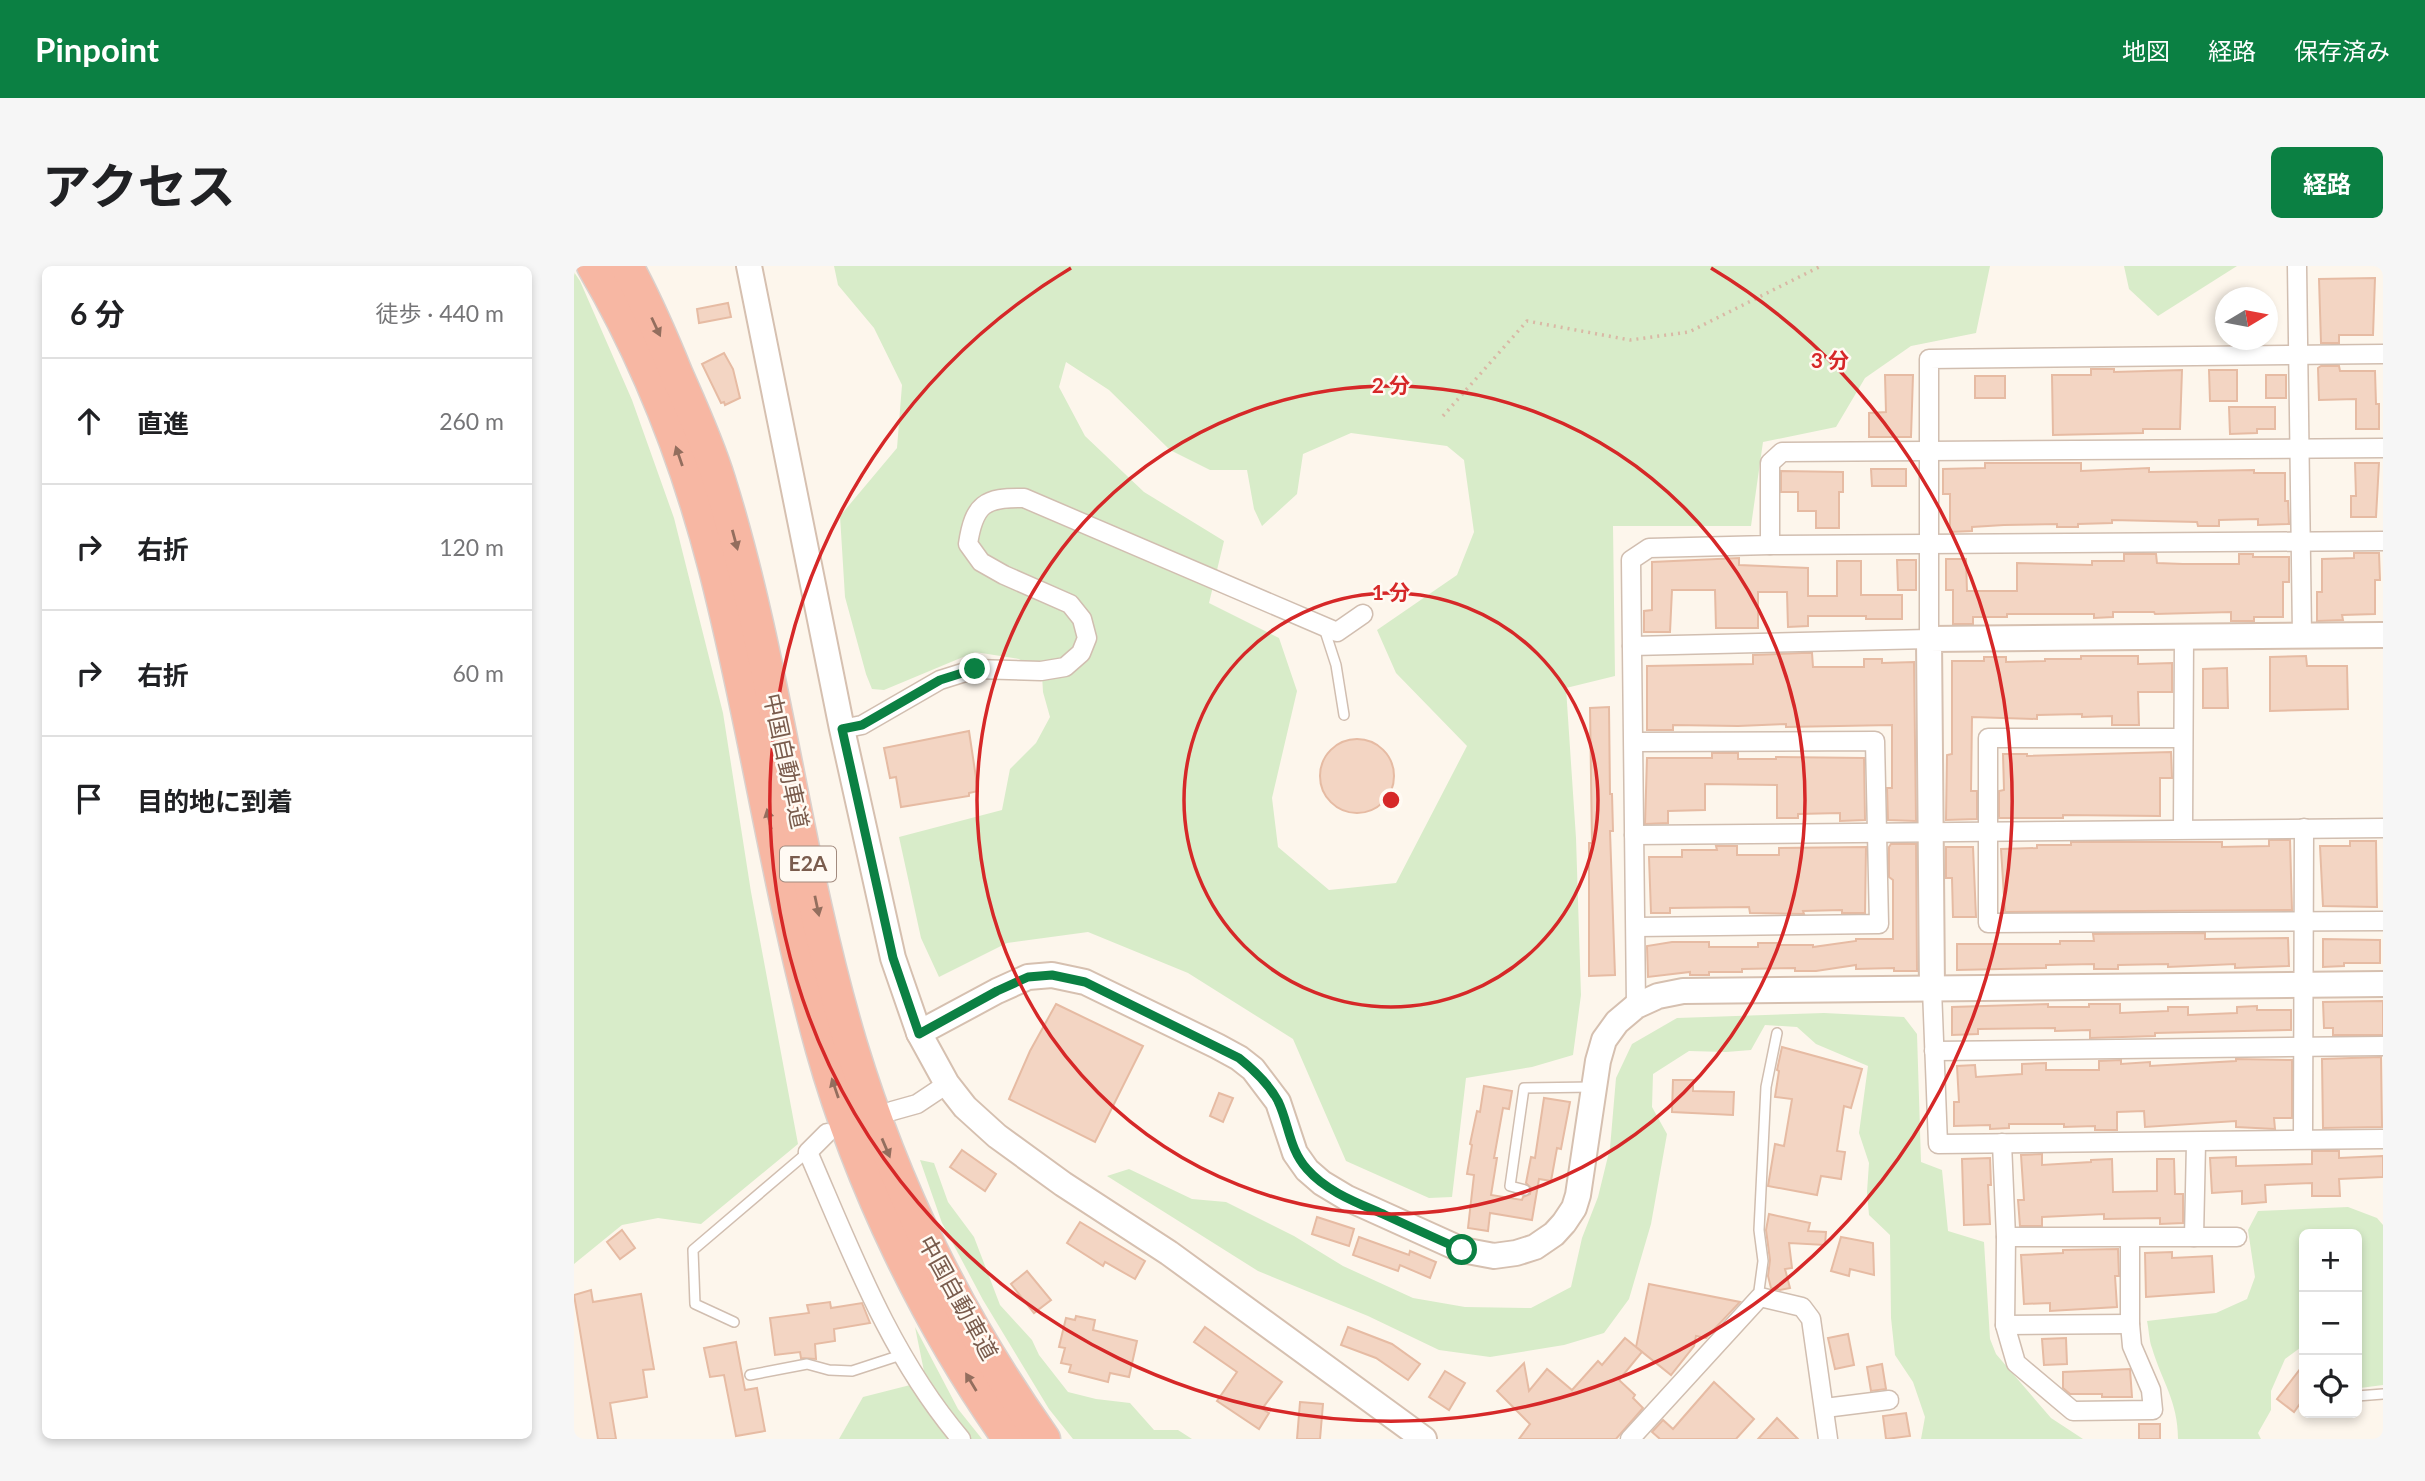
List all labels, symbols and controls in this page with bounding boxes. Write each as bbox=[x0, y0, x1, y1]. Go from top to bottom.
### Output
text: Pinpoint bbox=[35, 29, 159, 69]
text: 地図 bbox=[2122, 36, 2170, 65]
text: 経路 bbox=[2208, 36, 2256, 65]
text: 保存済み bbox=[2294, 36, 2390, 65]
button: 経路 bbox=[2271, 147, 2383, 218]
text: アクセス bbox=[42, 156, 236, 214]
north arrow bbox=[2215, 287, 2278, 350]
text: 6 分 bbox=[70, 295, 125, 331]
text: 徒歩 · 440 m bbox=[375, 299, 504, 327]
one-way arrow bbox=[651, 317, 662, 337]
text: 3 分 bbox=[1811, 347, 1849, 372]
text: 2 分 bbox=[1372, 372, 1410, 397]
icon: ahead bbox=[70, 402, 108, 440]
text: 直進 bbox=[137, 407, 189, 439]
text: 260 m bbox=[439, 407, 504, 435]
one-way arrow bbox=[673, 446, 684, 467]
icon: right bbox=[70, 528, 108, 566]
one-way arrow bbox=[731, 530, 741, 551]
text: 右折 bbox=[137, 533, 189, 565]
text: 120 m bbox=[439, 533, 504, 561]
text: 1 分 bbox=[1372, 579, 1410, 604]
route end bbox=[959, 653, 990, 684]
icon: right bbox=[70, 654, 108, 692]
text: 右折 bbox=[137, 659, 189, 691]
text: 60 m bbox=[453, 659, 504, 687]
street label: 中国自動車道 bbox=[759, 690, 815, 831]
icon: arrive bbox=[70, 780, 108, 818]
text: 目的地に到着 bbox=[137, 785, 293, 817]
centre of rings bbox=[1379, 788, 1403, 812]
one-way arrow bbox=[763, 808, 774, 830]
road number: E2A bbox=[780, 846, 836, 882]
one-way arrow bbox=[811, 895, 822, 917]
one-way arrow bbox=[829, 1077, 840, 1098]
one-way arrow bbox=[880, 1138, 892, 1158]
map controls bbox=[2299, 1229, 2362, 1418]
button: + bbox=[2299, 1229, 2362, 1292]
street label: 中国自動車道 bbox=[913, 1230, 1005, 1365]
route start bbox=[1446, 1234, 1477, 1265]
button: − bbox=[2299, 1292, 2362, 1355]
button: locate bbox=[2299, 1355, 2362, 1418]
one-way arrow bbox=[965, 1373, 977, 1392]

